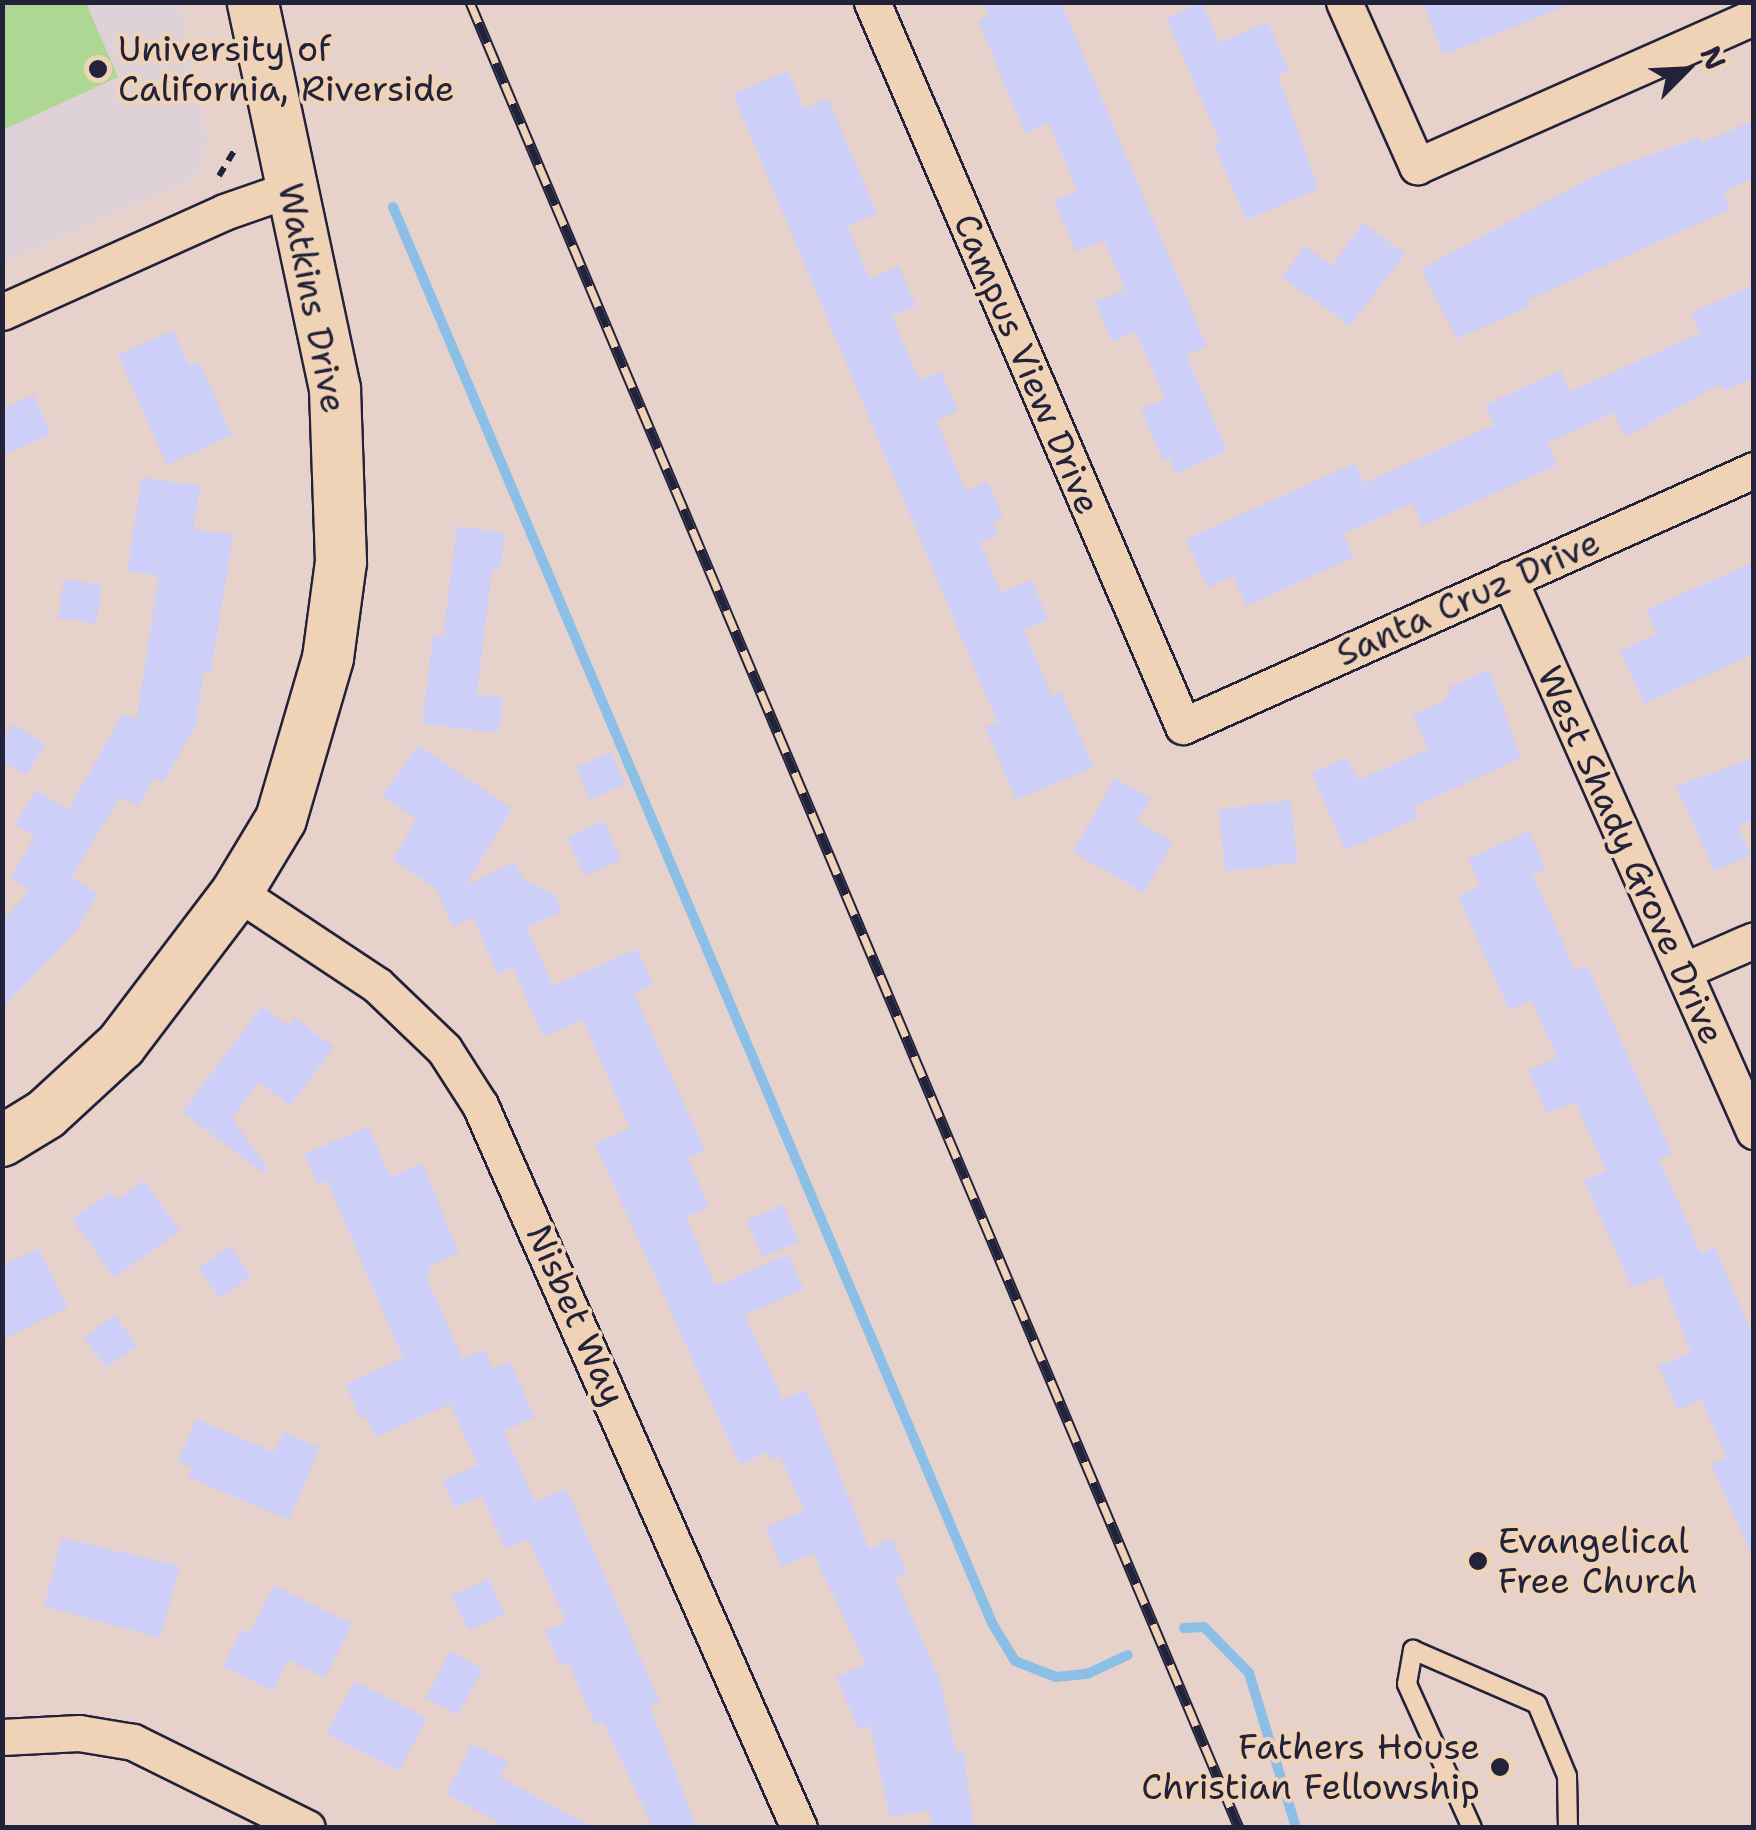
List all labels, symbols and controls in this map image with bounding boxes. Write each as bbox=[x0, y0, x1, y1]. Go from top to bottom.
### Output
north arrow bbox=[1636, 20, 1736, 120]
place label: University of California, Riverside bbox=[118, 28, 455, 110]
text: N bbox=[1692, 40, 1735, 76]
marker: University of California, Riverside bbox=[87, 58, 109, 80]
street label: Watkins Drive bbox=[269, 180, 355, 416]
street label: Campus View Drive bbox=[945, 208, 1109, 520]
street label: Santa Cruz Drive bbox=[1330, 521, 1606, 675]
street label: West Shady Grove Drive bbox=[1529, 659, 1733, 1051]
street label: Nisbet Way bbox=[518, 1218, 634, 1412]
place label: Evangelical Free Church bbox=[1498, 1520, 1698, 1602]
marker: Evangelical Free Church bbox=[1467, 1550, 1489, 1572]
place label: Fathers House Christian Fellowship bbox=[1141, 1726, 1480, 1808]
marker: Fathers House Christian Fellowship bbox=[1489, 1756, 1511, 1778]

